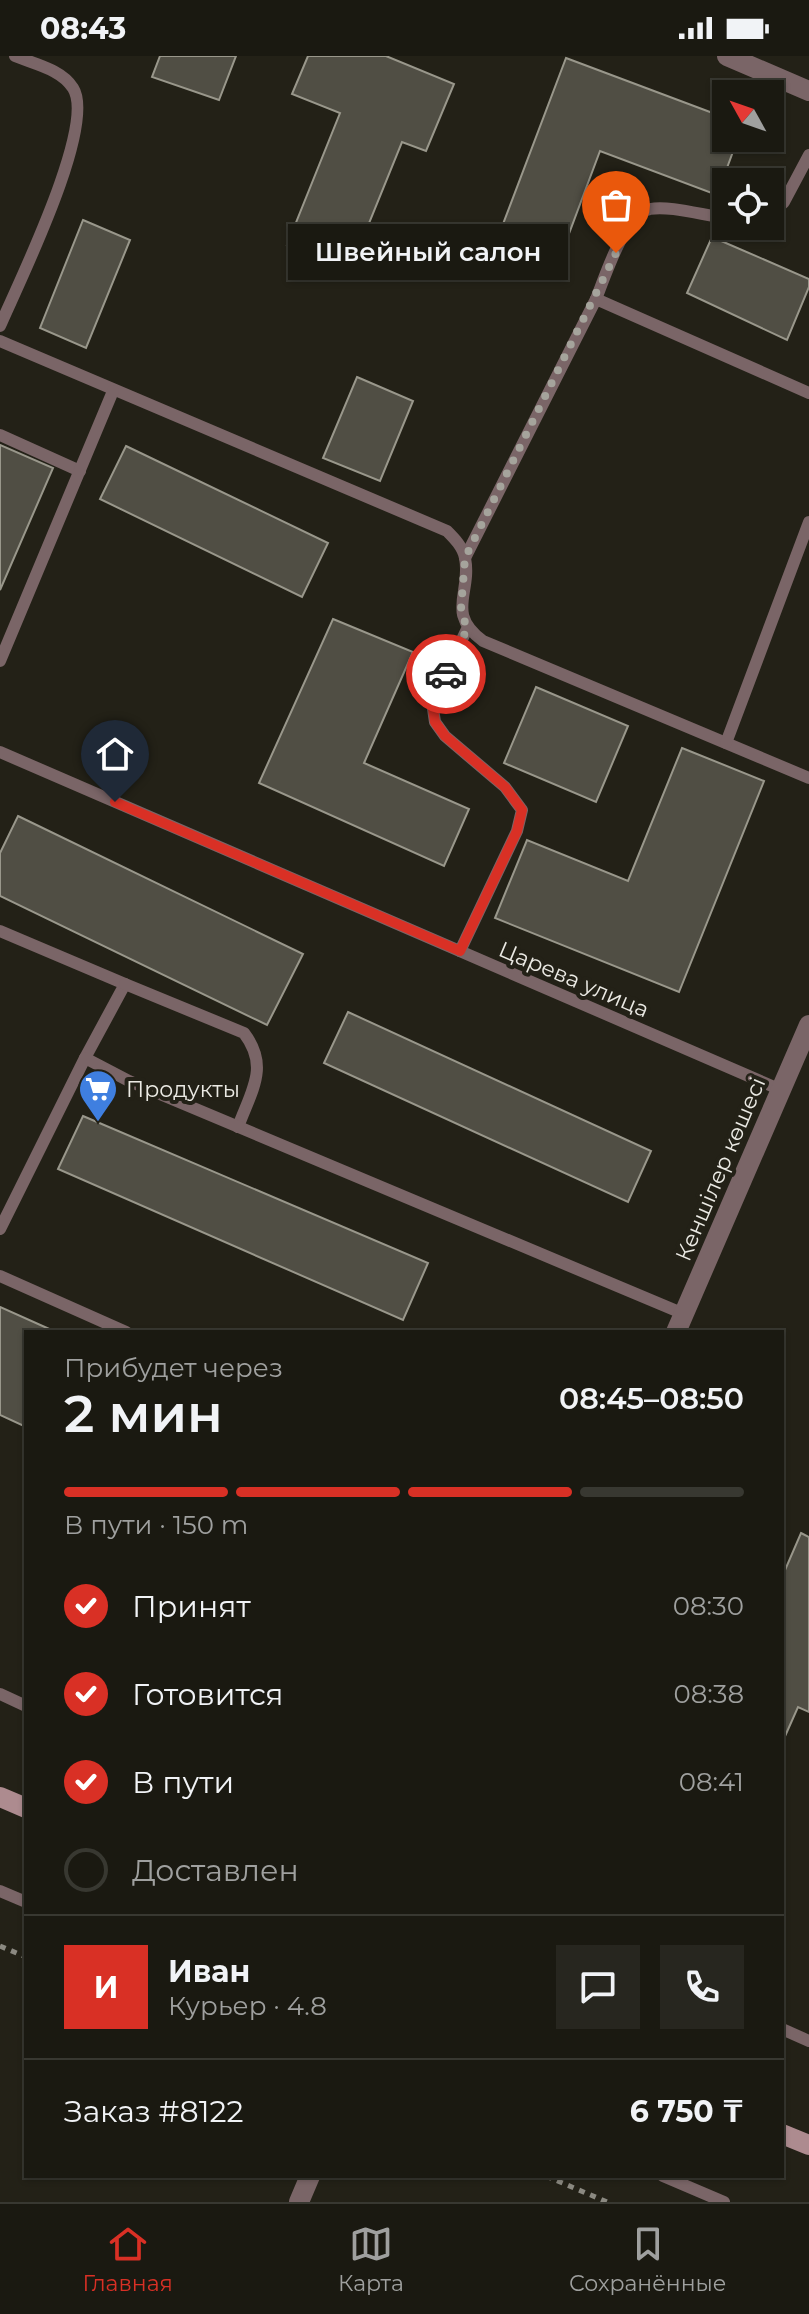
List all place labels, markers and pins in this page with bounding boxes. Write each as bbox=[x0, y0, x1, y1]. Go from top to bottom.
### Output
pin bbox=[582, 171, 650, 253]
callout: Швейный салон bbox=[288, 225, 568, 281]
pin bbox=[81, 720, 149, 802]
supermarket icon: Продукты bbox=[77, 1068, 119, 1123]
place label: Продукты bbox=[126, 1076, 240, 1103]

